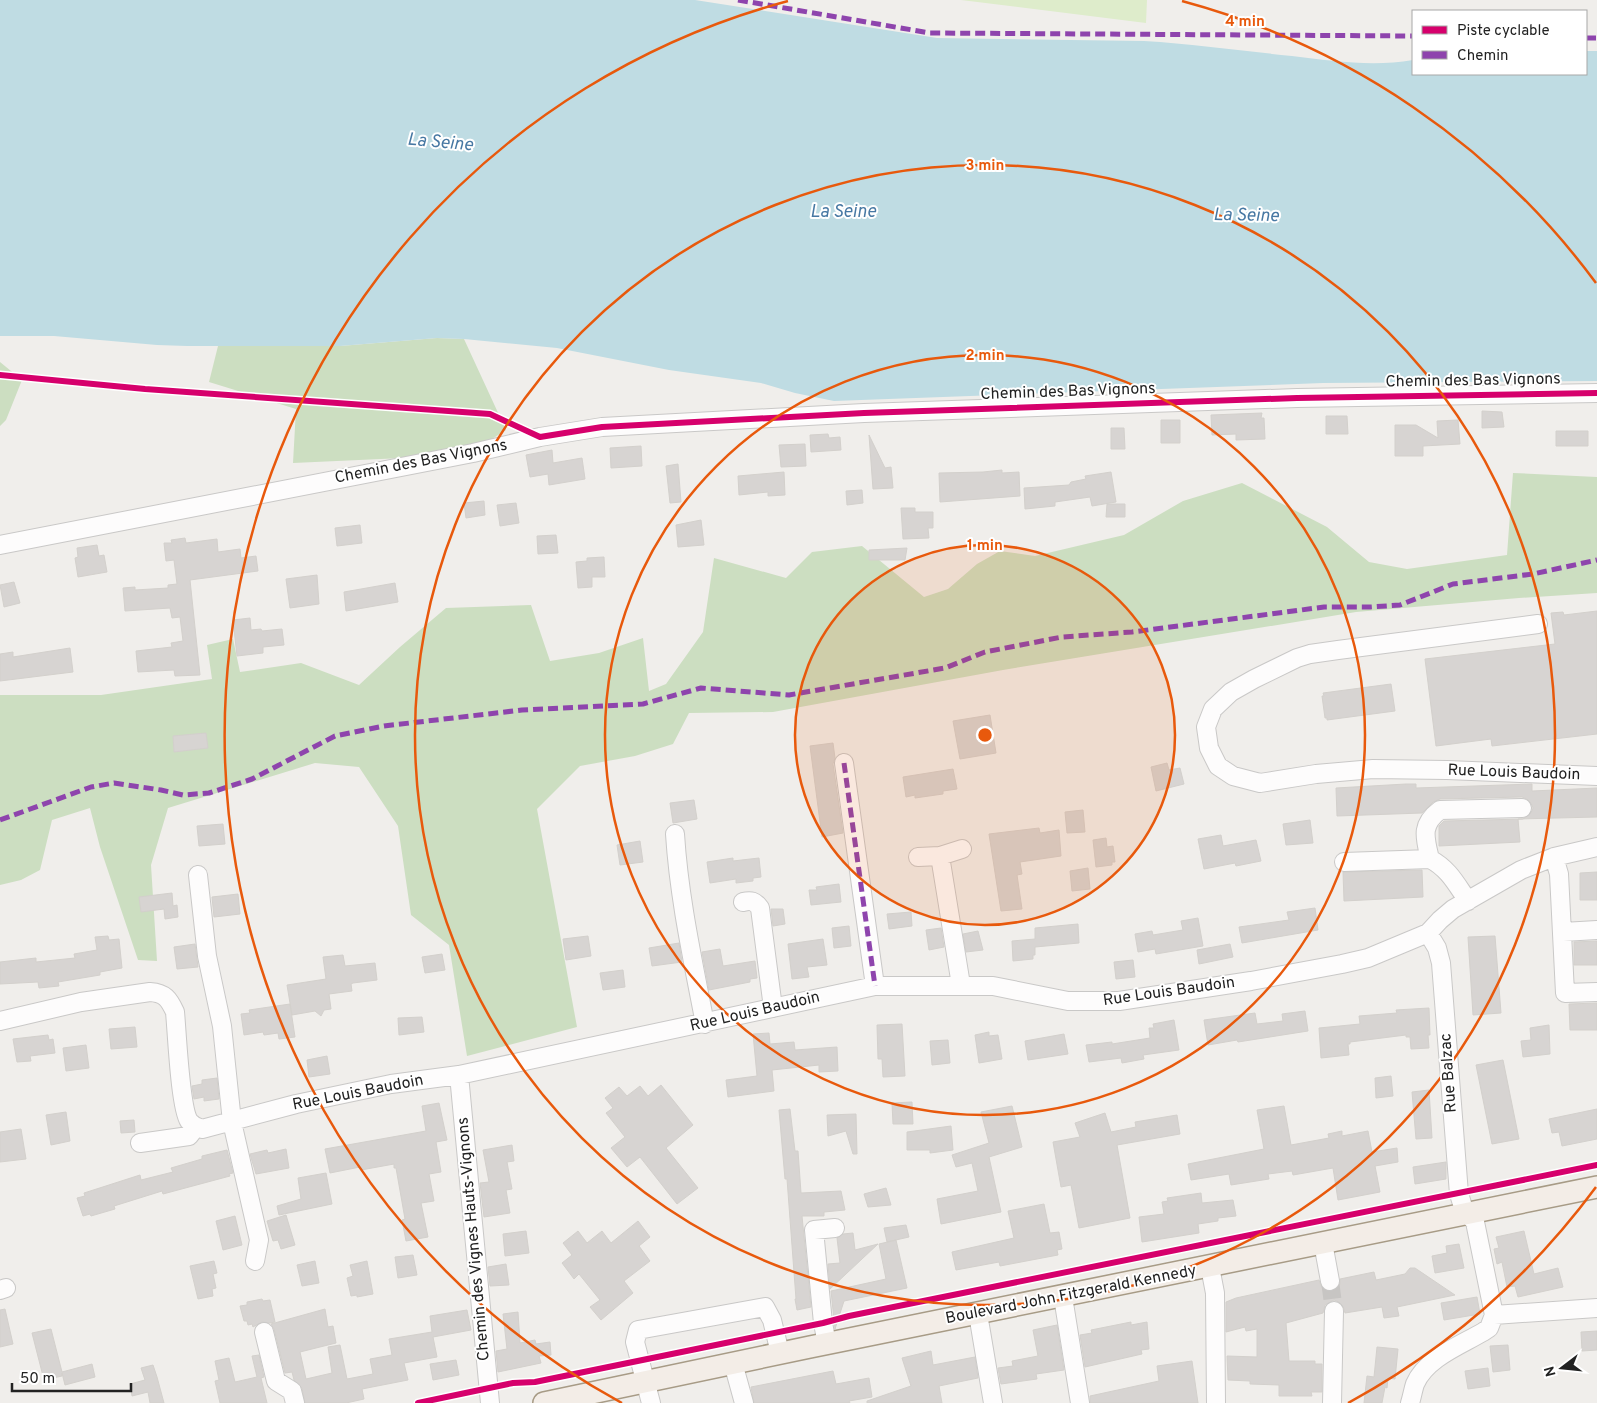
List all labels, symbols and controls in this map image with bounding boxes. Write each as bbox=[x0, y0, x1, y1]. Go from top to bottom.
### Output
legend bbox=[1412, 10, 1587, 75]
text: 4 min bbox=[1225, 13, 1265, 32]
text: Piste cyclable bbox=[1457, 22, 1550, 41]
text: Chemin bbox=[1457, 47, 1509, 66]
water label: La Seine bbox=[406, 129, 475, 157]
text: 3 min bbox=[965, 157, 1005, 176]
water label: La Seine bbox=[810, 201, 877, 224]
water label: La Seine bbox=[1213, 204, 1280, 228]
text: 2 min bbox=[965, 347, 1005, 366]
street label: Chemin des Bas Vignons bbox=[1385, 369, 1561, 393]
street label: Chemin des Bas Vignons bbox=[980, 379, 1156, 405]
street label: Chemin des Bas Vignons bbox=[333, 435, 509, 489]
text: 1 min bbox=[967, 537, 1003, 556]
centre of rings bbox=[976, 726, 994, 744]
street label: Rue Louis Baudoin bbox=[1447, 761, 1581, 785]
street label: Rue Louis Baudoin bbox=[1102, 973, 1236, 1011]
street label: Rue Louis Baudoin bbox=[688, 987, 822, 1037]
street label: Rue Balzac bbox=[1436, 1033, 1462, 1113]
street label: Rue Louis Baudoin bbox=[291, 1071, 425, 1115]
street label: Chemin des Vignes Hauts-Vignons bbox=[453, 1116, 495, 1362]
street label: Boulevard John Fitzgerald Kennedy bbox=[944, 1261, 1198, 1329]
north arrow bbox=[1537, 1343, 1587, 1393]
scale bar bbox=[12, 1360, 131, 1392]
text: N bbox=[1541, 1364, 1561, 1378]
text: 50 m bbox=[20, 1370, 55, 1389]

